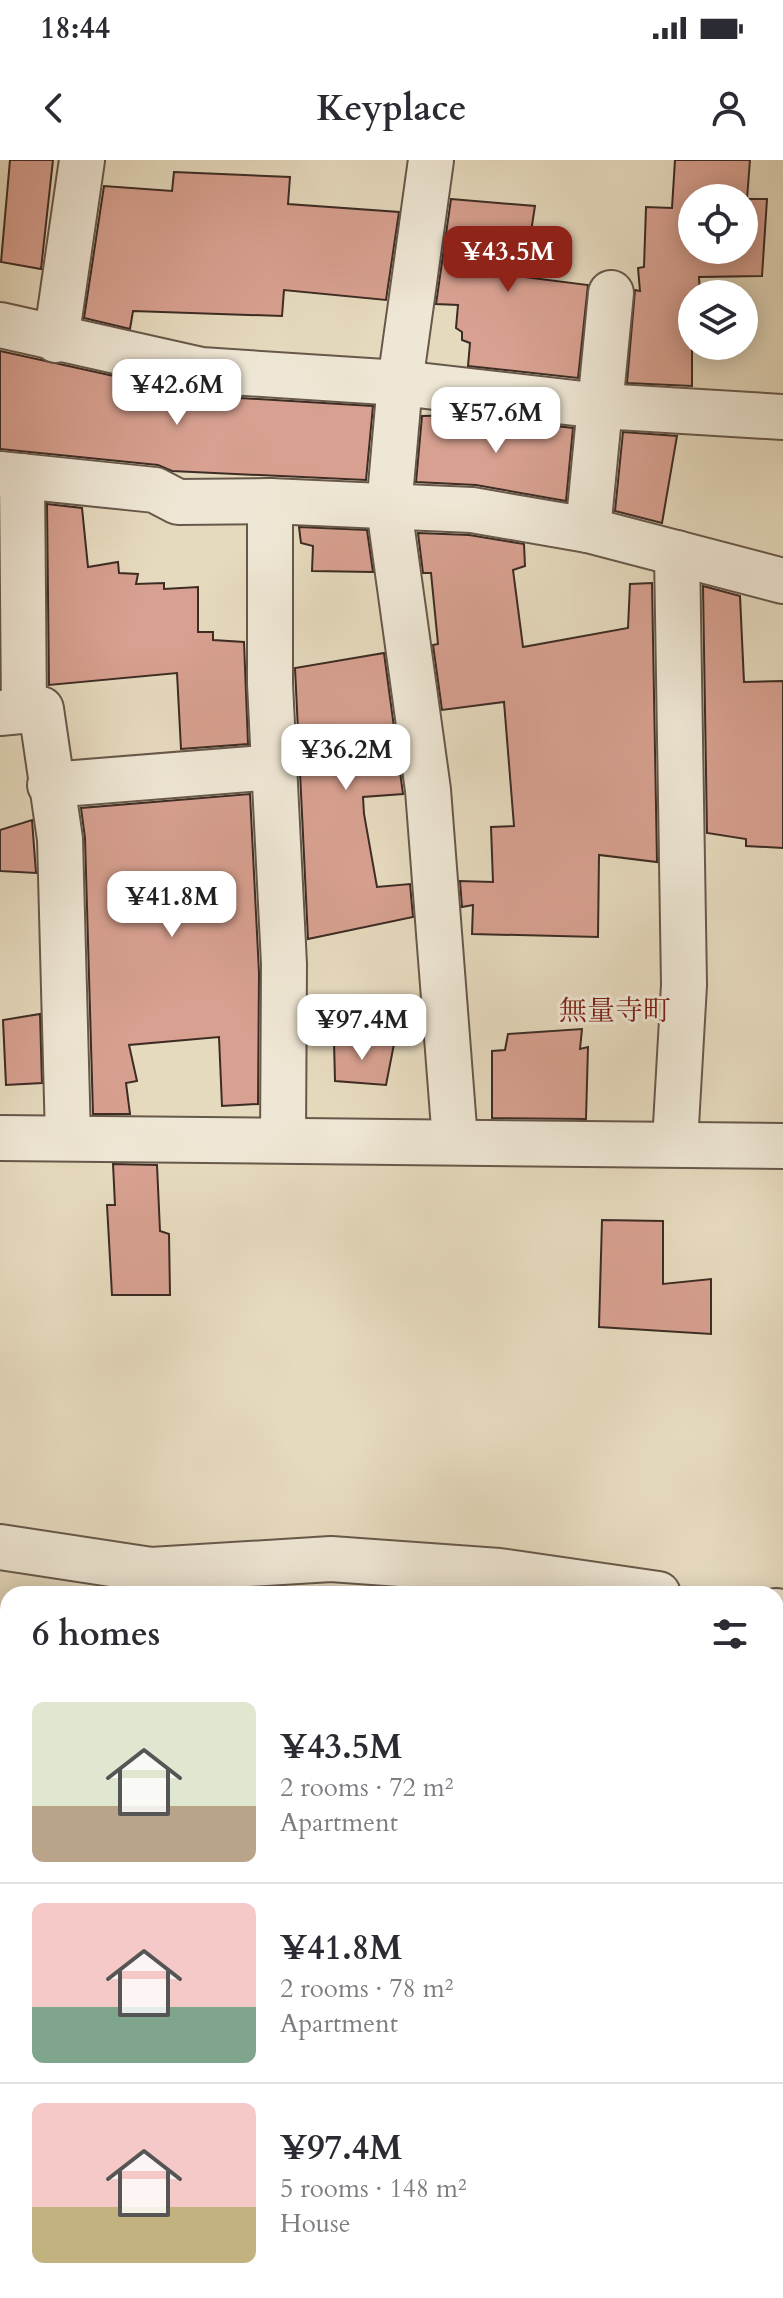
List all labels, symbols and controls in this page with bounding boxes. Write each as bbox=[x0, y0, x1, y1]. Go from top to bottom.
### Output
text: 18:44 bbox=[40, 8, 110, 49]
text: Keyplace bbox=[317, 84, 466, 133]
icon: back bbox=[32, 86, 76, 130]
icon: person bbox=[707, 86, 751, 130]
map controls bbox=[678, 184, 758, 360]
button: locate bbox=[678, 184, 758, 264]
pin: ¥43.5M bbox=[443, 226, 573, 294]
text: ¥43.5M bbox=[461, 234, 555, 269]
button: layers bbox=[678, 280, 758, 360]
pin: ¥42.6M bbox=[112, 359, 242, 427]
text: ¥42.6M bbox=[130, 367, 224, 402]
pin: ¥57.6M bbox=[431, 387, 561, 455]
text: ¥57.6M bbox=[449, 395, 543, 430]
pin: ¥36.2M bbox=[281, 724, 411, 792]
text: ¥36.2M bbox=[299, 732, 393, 767]
pin: ¥41.8M bbox=[107, 871, 237, 939]
text: ¥41.8M bbox=[125, 879, 219, 914]
district label: 無量寺町 bbox=[559, 992, 671, 1030]
pin: ¥97.4M bbox=[297, 994, 427, 1062]
text: ¥97.4M bbox=[315, 1002, 409, 1037]
text: 6 homes bbox=[32, 1611, 160, 1657]
icon: filters bbox=[708, 1612, 752, 1656]
text: ¥43.5M bbox=[280, 1724, 402, 1770]
icon: home bbox=[96, 1734, 192, 1830]
text: 2 rooms · 72 m² bbox=[280, 1770, 453, 1805]
text: Apartment bbox=[280, 1805, 398, 1840]
text: ¥41.8M bbox=[280, 1925, 402, 1971]
icon: home bbox=[96, 1935, 192, 2031]
text: 2 rooms · 78 m² bbox=[280, 1971, 453, 2006]
text: Apartment bbox=[280, 2006, 398, 2041]
text: ¥97.4M bbox=[280, 2125, 402, 2171]
icon: home bbox=[96, 2135, 192, 2231]
text: 5 rooms · 148 m² bbox=[280, 2171, 467, 2206]
text: House bbox=[280, 2206, 351, 2241]

